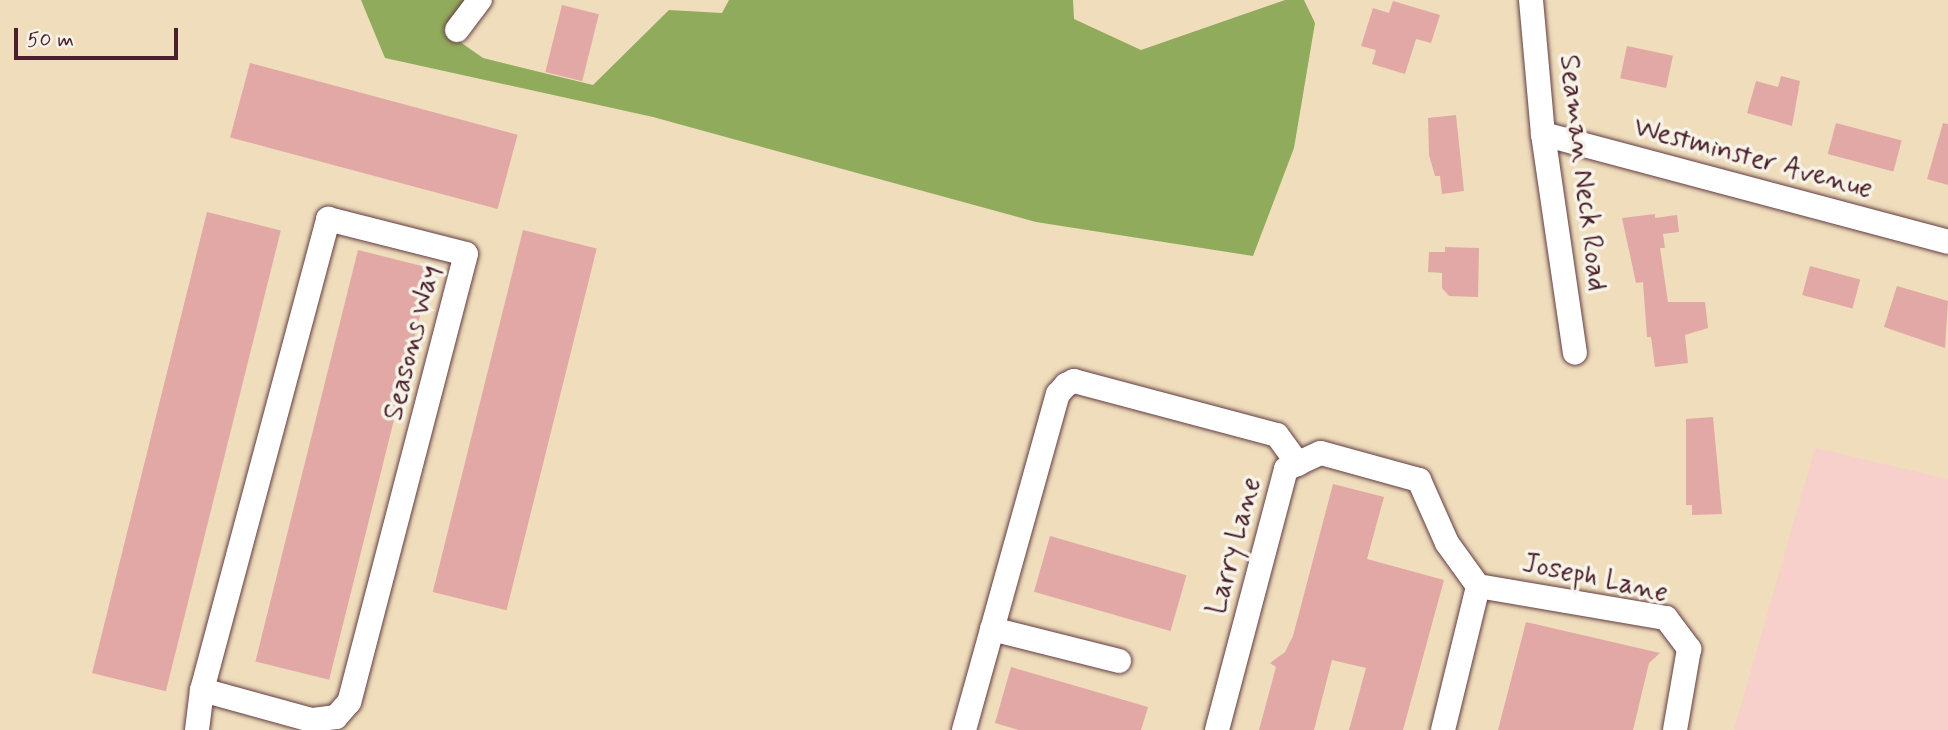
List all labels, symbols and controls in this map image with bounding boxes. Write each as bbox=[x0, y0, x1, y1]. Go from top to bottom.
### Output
scale bar bbox=[18, 14, 182, 58]
text: 50 m bbox=[27, 26, 74, 54]
street label: Seaman Neck Road bbox=[1551, 53, 1613, 293]
street label: Westminster Avenue bbox=[1632, 111, 1874, 207]
street label: Seasons Way bbox=[377, 260, 449, 426]
street label: Larry Lane bbox=[1201, 475, 1269, 617]
street label: Joseph Lane bbox=[1521, 548, 1669, 610]

